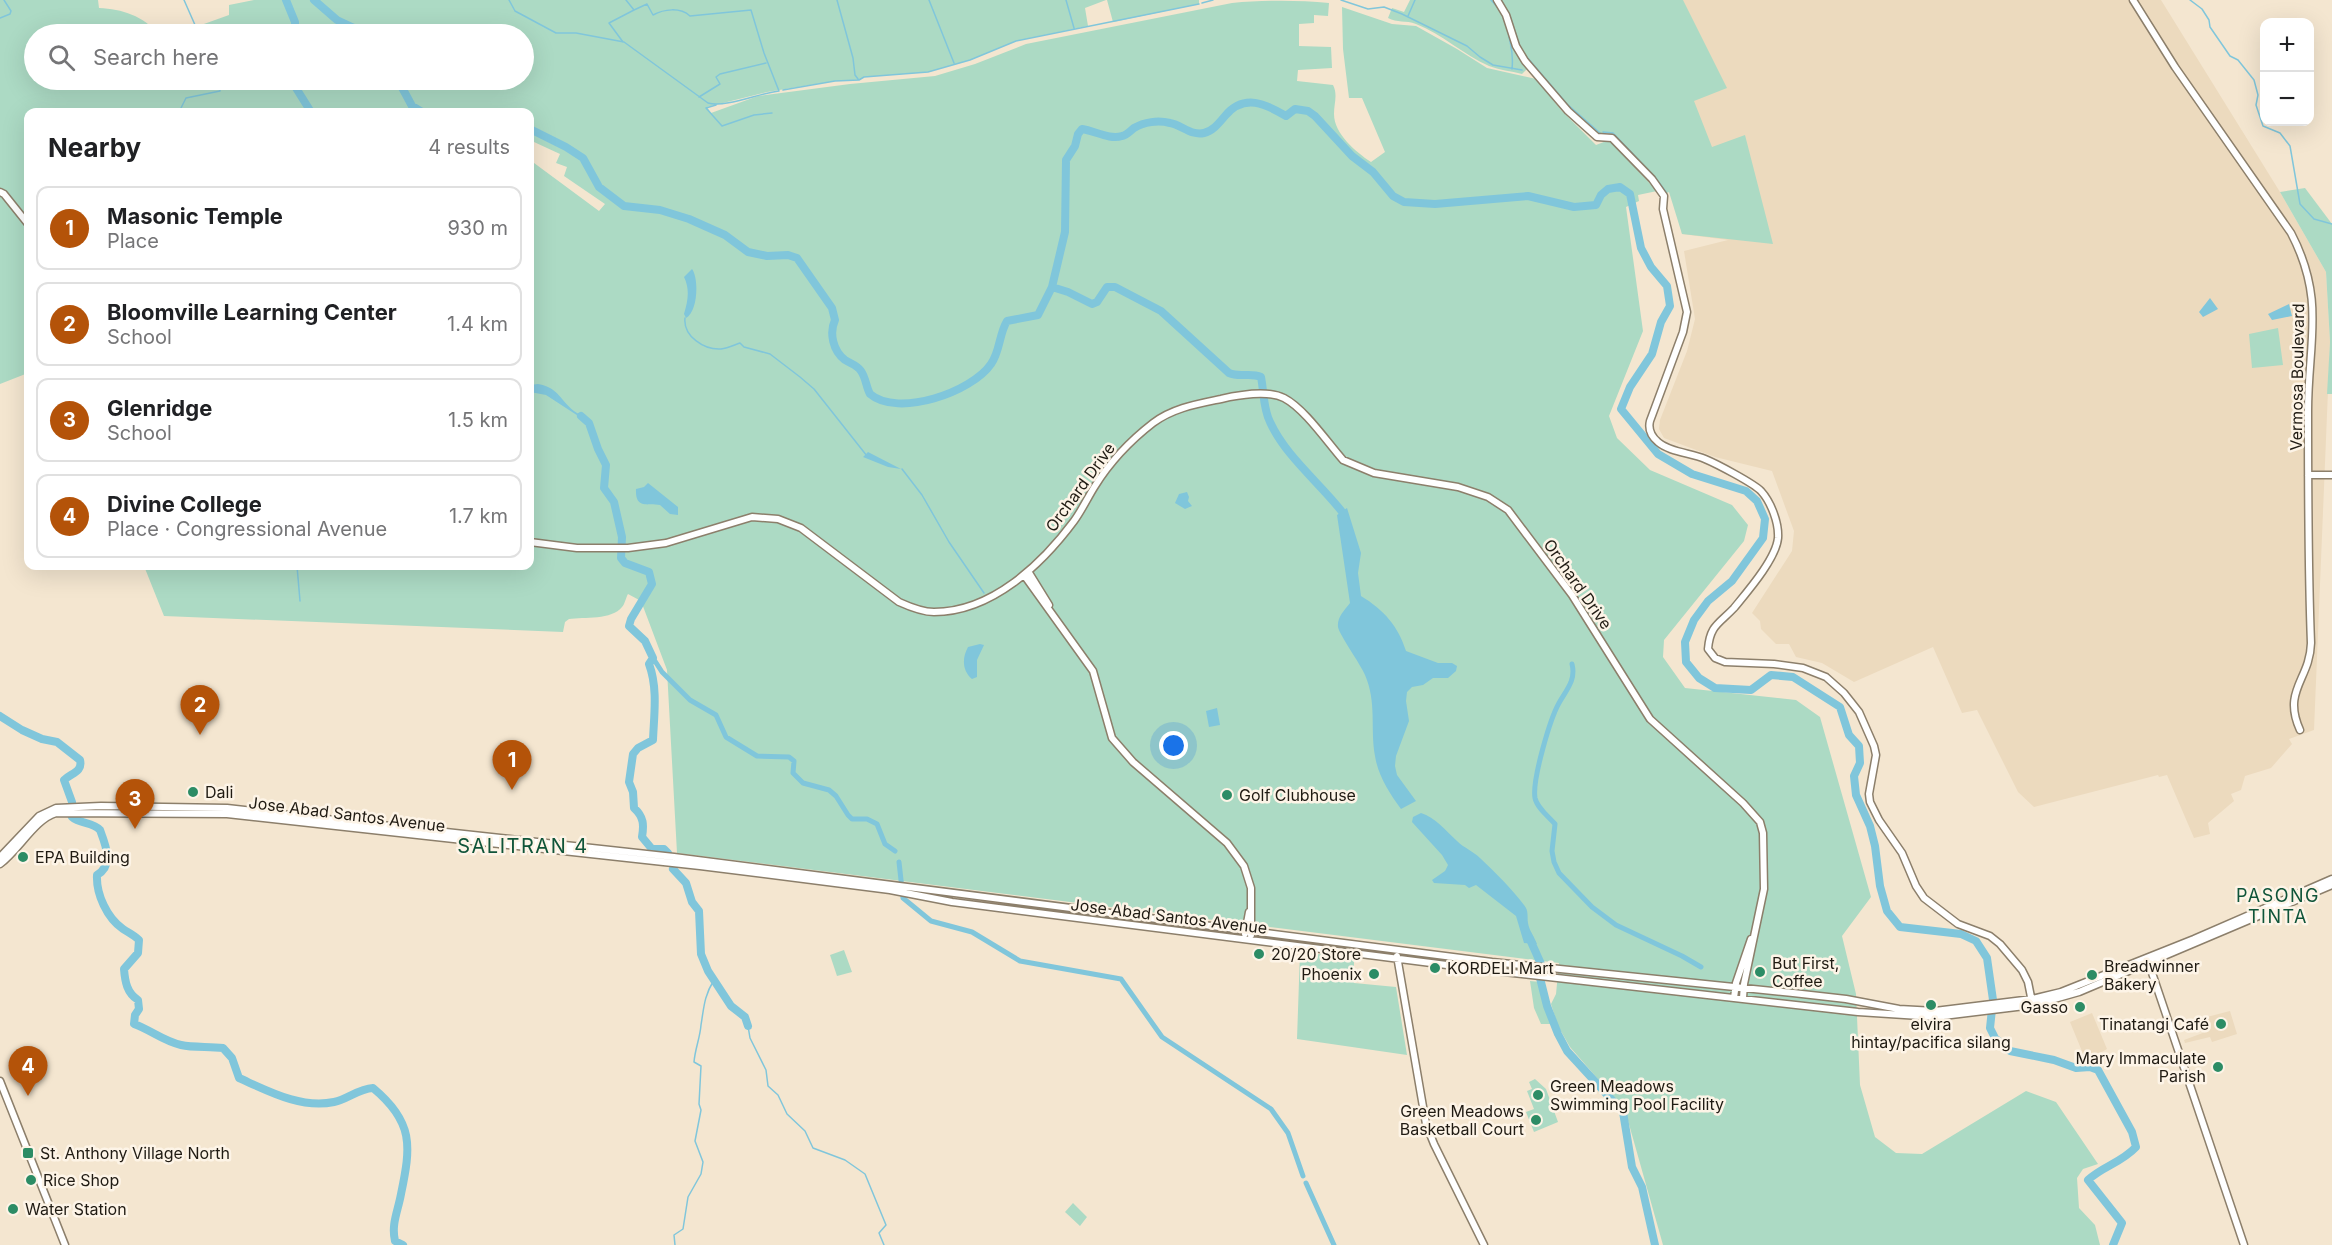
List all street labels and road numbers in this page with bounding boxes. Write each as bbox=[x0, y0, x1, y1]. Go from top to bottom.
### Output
street label: Vermosa Boulevard bbox=[2286, 303, 2308, 451]
street label: Orchard Drive bbox=[1041, 439, 1119, 535]
street label: Orchard Drive bbox=[1540, 535, 1616, 633]
street label: Jose Abad Santos Avenue bbox=[248, 792, 446, 836]
street label: Jose Abad Santos Avenue bbox=[1070, 894, 1268, 938]

